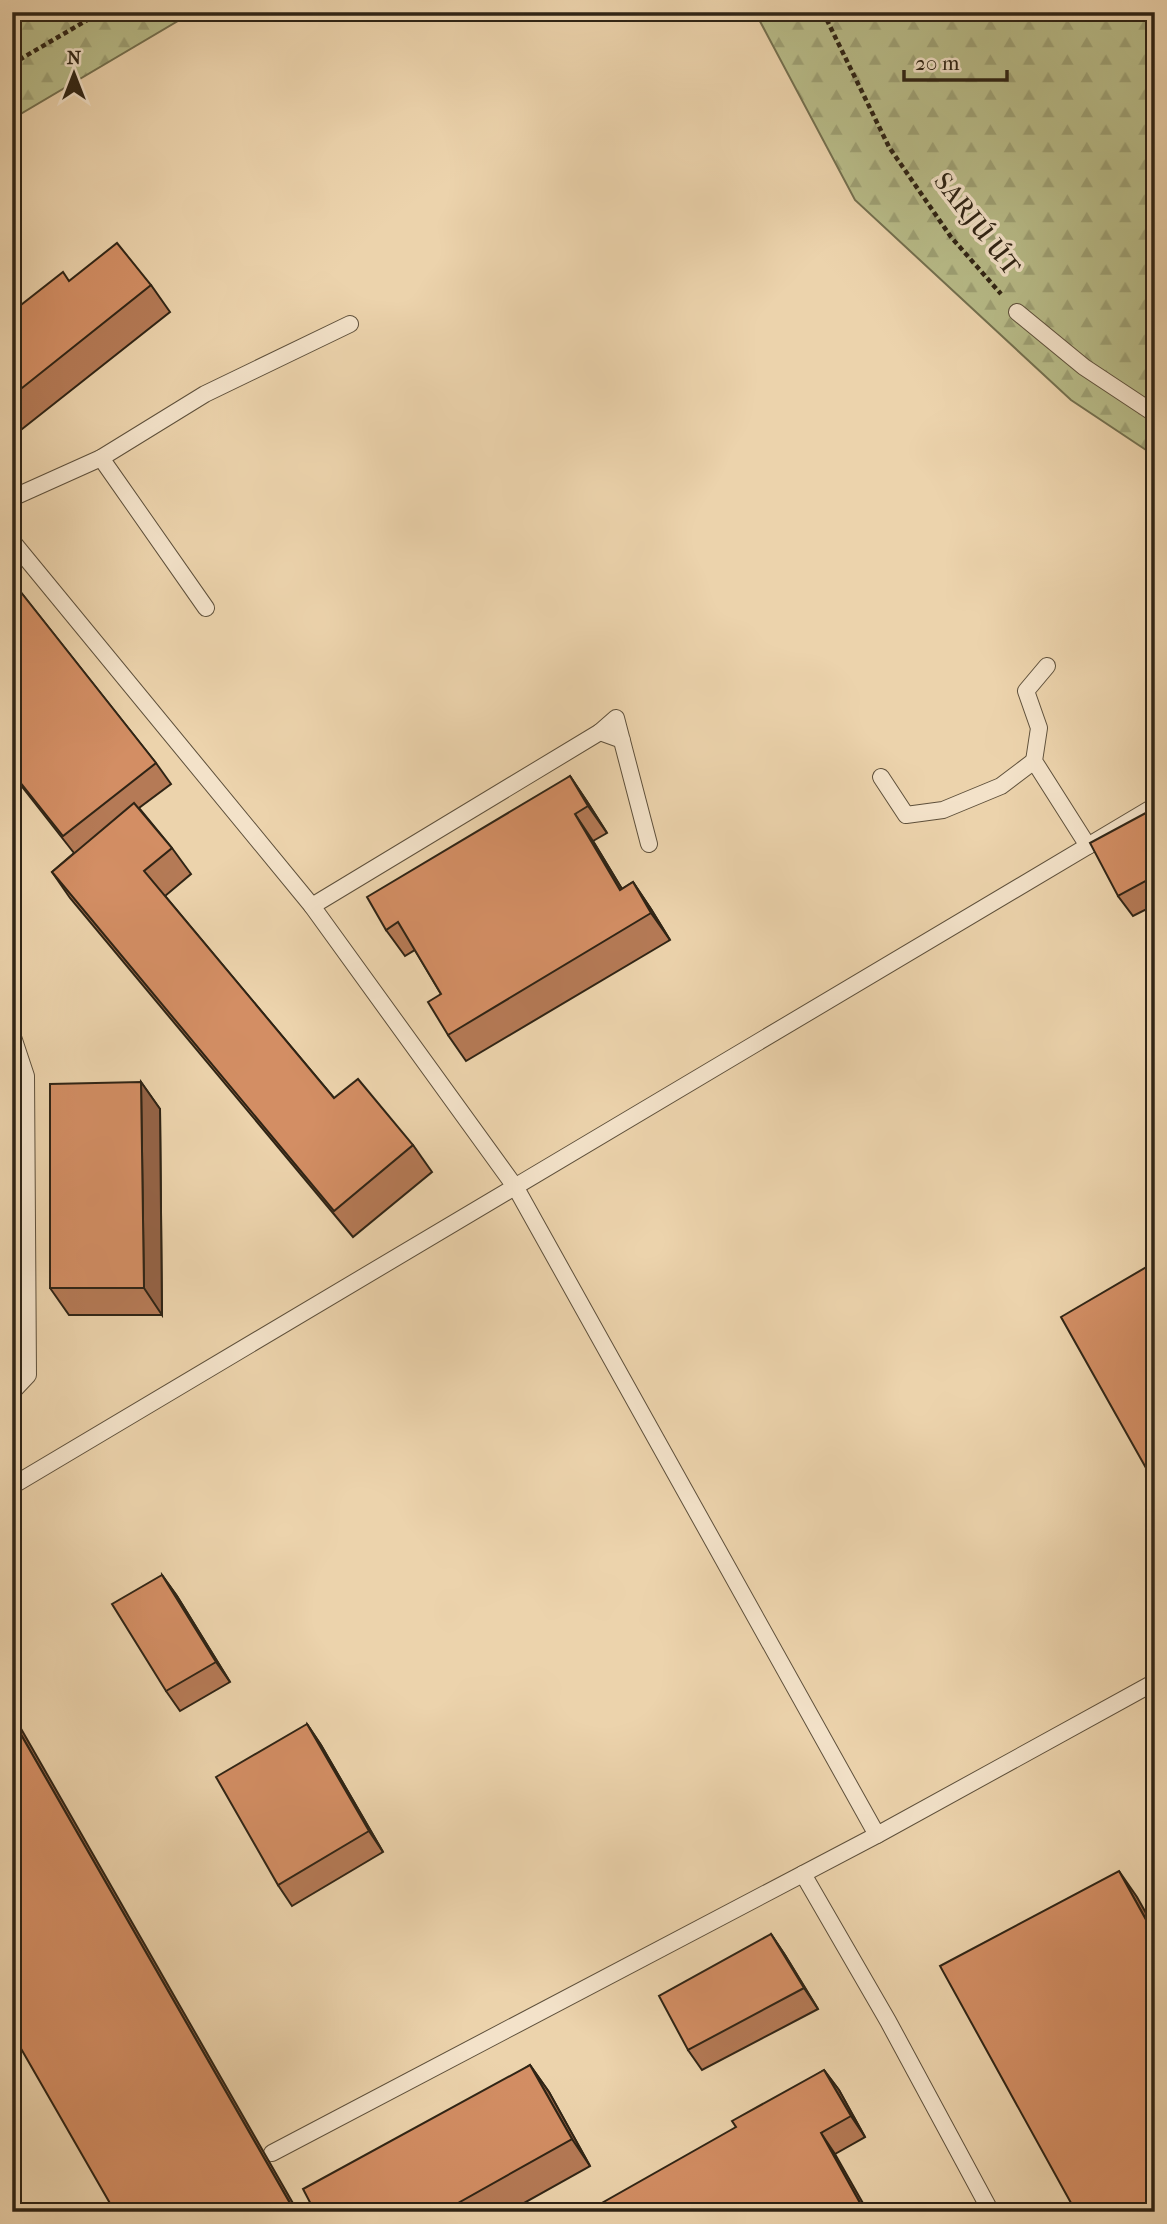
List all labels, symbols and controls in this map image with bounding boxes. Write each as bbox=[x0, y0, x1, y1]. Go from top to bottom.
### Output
north arrow bbox=[38, 38, 108, 108]
scale bar bbox=[904, 38, 1008, 82]
text: N bbox=[67, 47, 82, 69]
text: 20 m bbox=[915, 51, 960, 75]
street label: SARJÚ ÚT bbox=[927, 166, 1028, 282]

